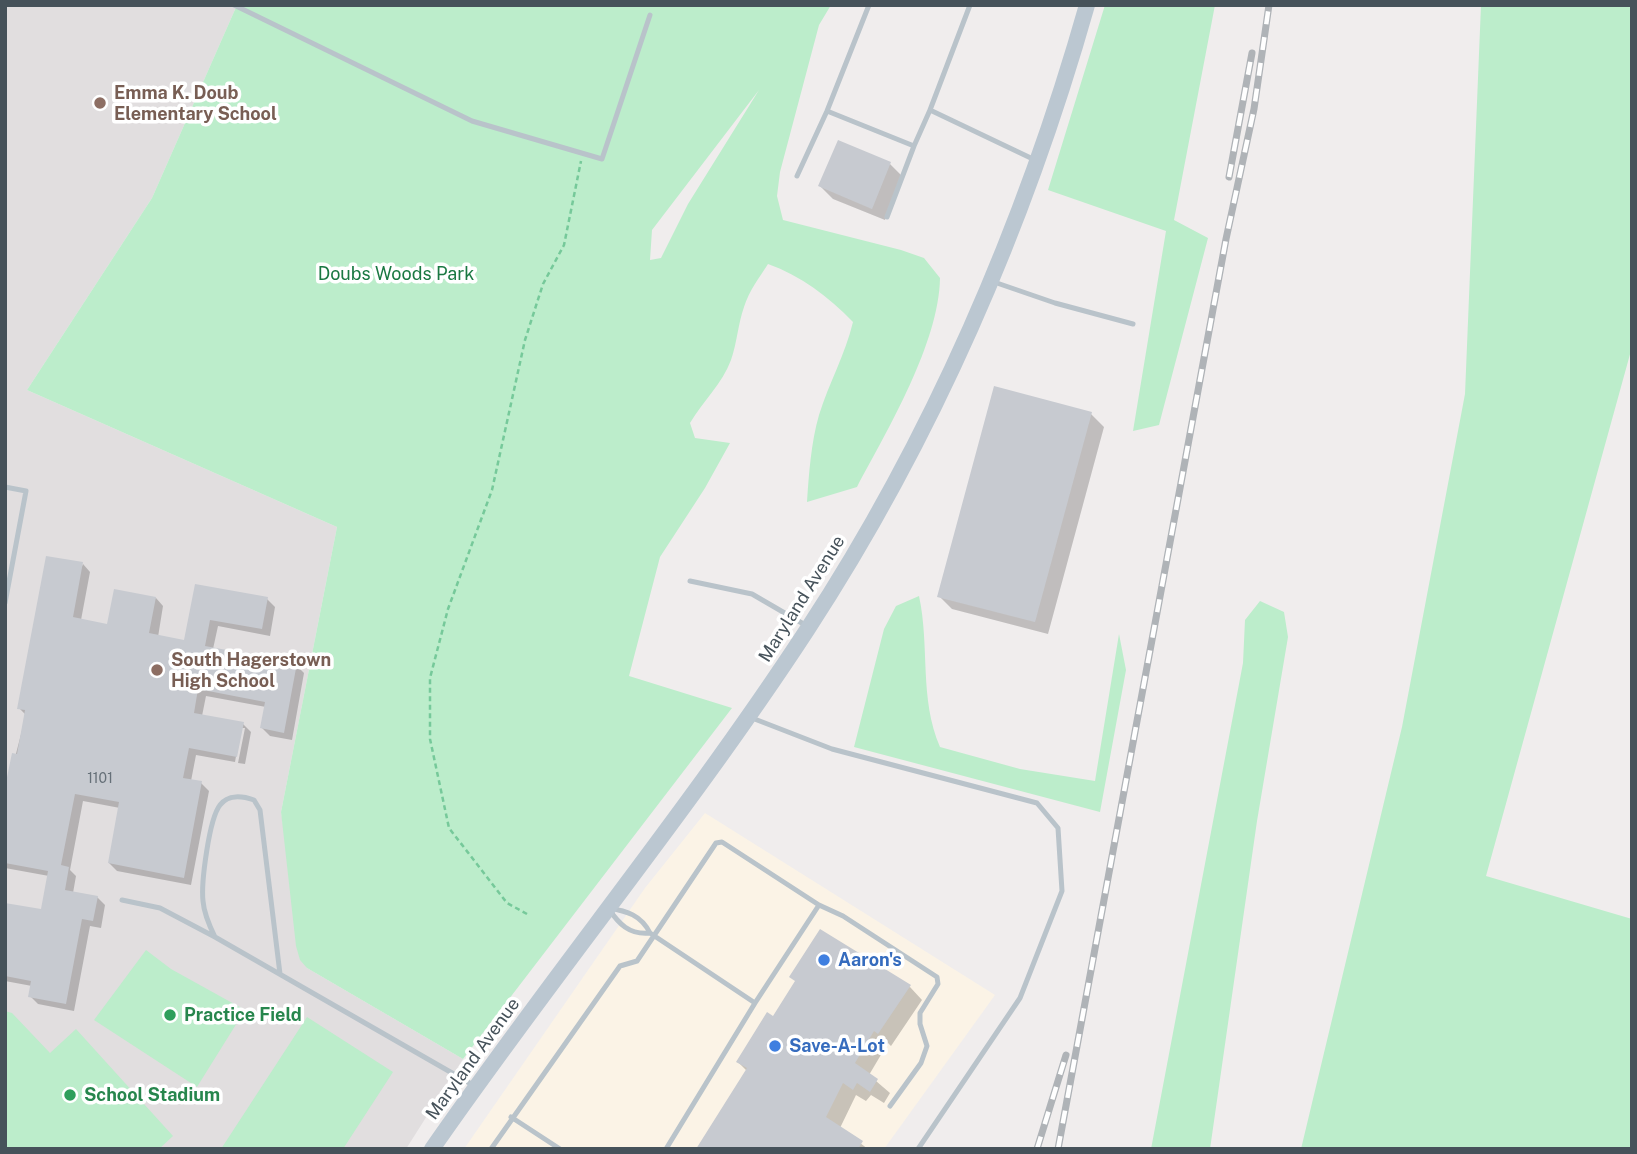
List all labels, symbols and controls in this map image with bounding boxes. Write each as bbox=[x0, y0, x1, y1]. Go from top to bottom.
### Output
place label: Emma K. Doub Elementary School bbox=[114, 82, 277, 124]
marker: Emma K. Doub Elementary School bbox=[92, 95, 108, 111]
park label: Doubs Woods Park bbox=[318, 263, 474, 285]
street label: Maryland Avenue bbox=[754, 532, 850, 666]
place label: South Hagerstown High School bbox=[171, 649, 331, 692]
marker: South Hagerstown High School bbox=[149, 662, 165, 678]
house number: 1101 bbox=[87, 771, 113, 787]
place label: Aaron's bbox=[838, 949, 902, 971]
marker: Aaron's bbox=[816, 952, 832, 968]
street label: Maryland Avenue bbox=[422, 994, 524, 1124]
place label: Practice Field bbox=[184, 1004, 302, 1026]
marker: Practice Field bbox=[162, 1007, 178, 1023]
place label: Save-A-Lot bbox=[789, 1035, 885, 1057]
marker: Save-A-Lot bbox=[767, 1038, 783, 1054]
place label: School Stadium bbox=[84, 1084, 220, 1106]
marker: School Stadium bbox=[62, 1087, 78, 1103]

